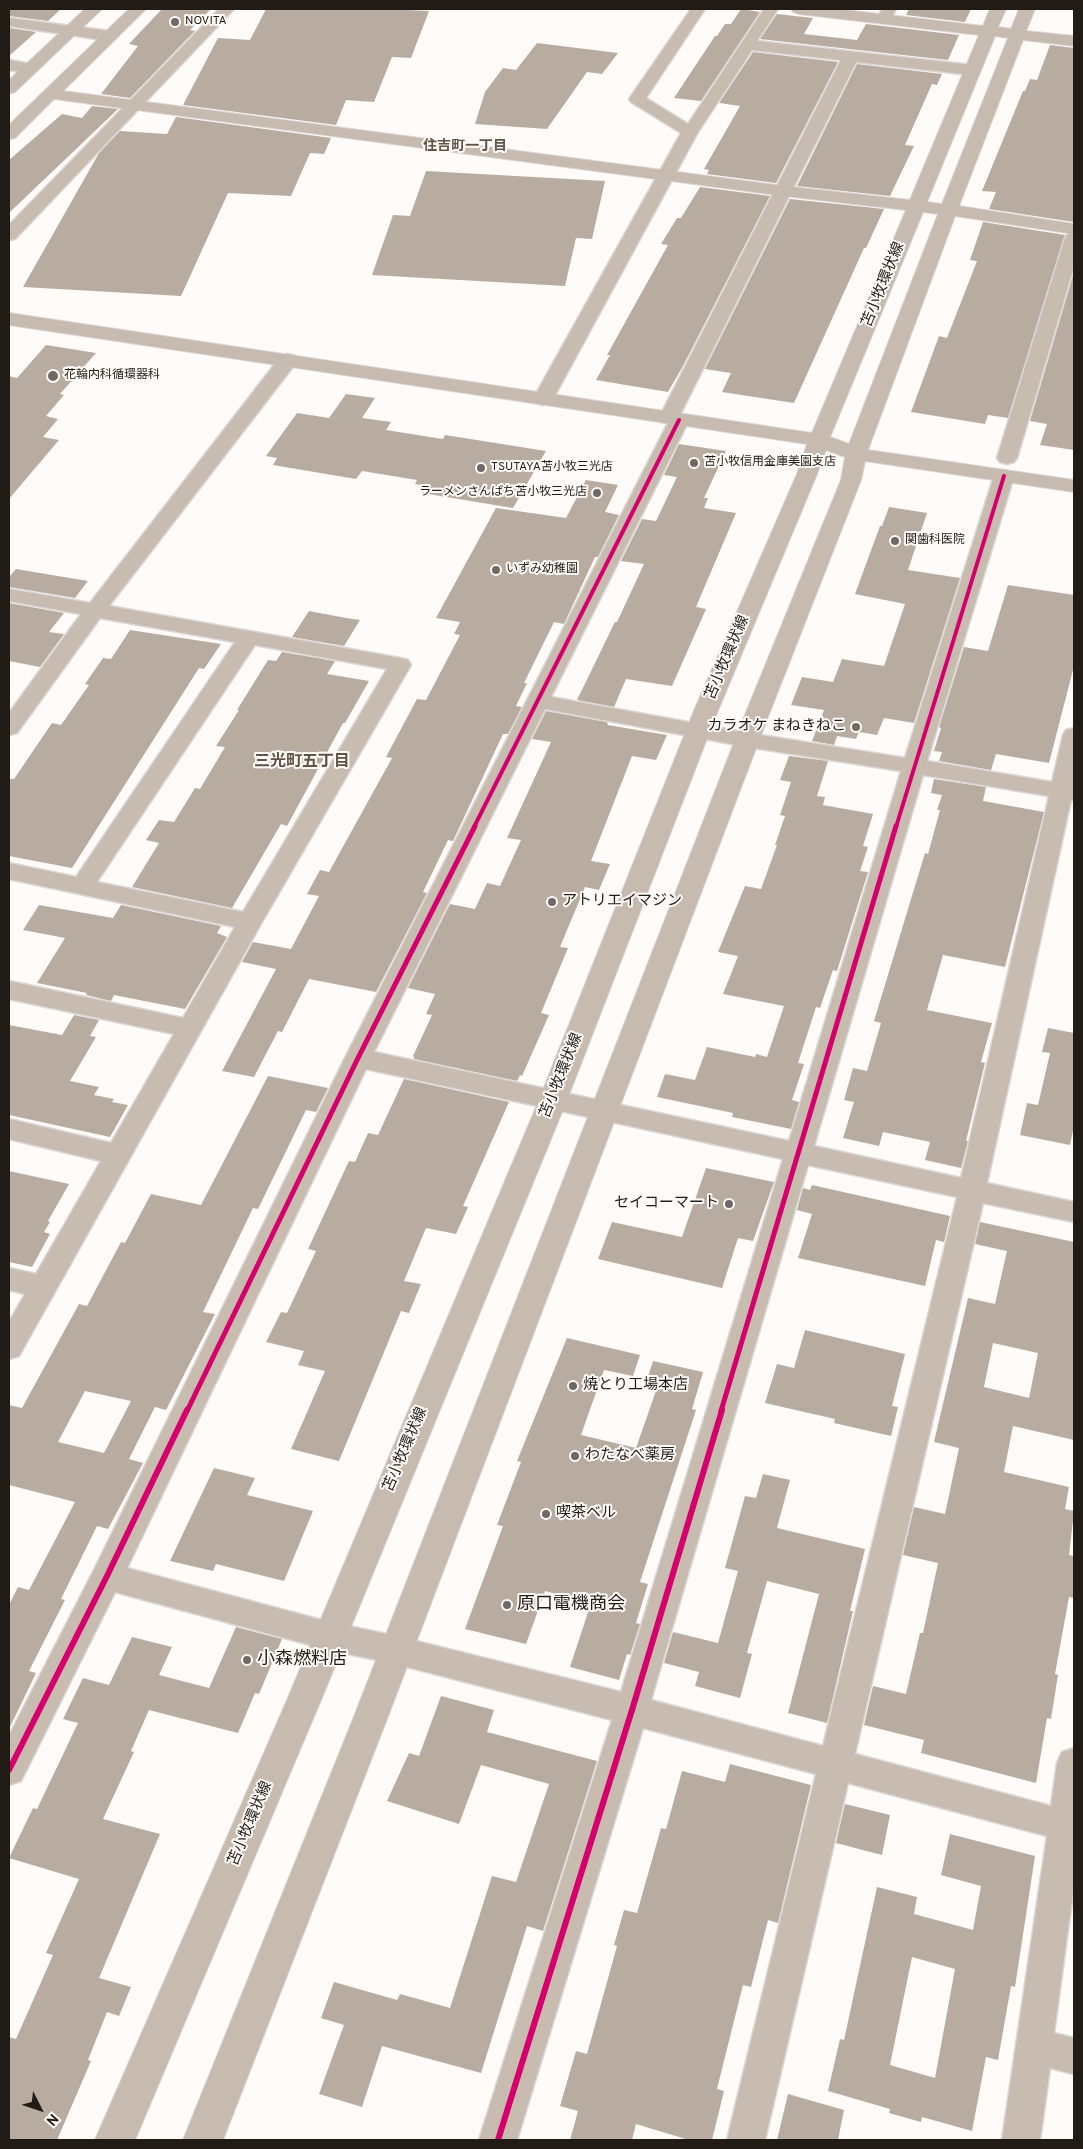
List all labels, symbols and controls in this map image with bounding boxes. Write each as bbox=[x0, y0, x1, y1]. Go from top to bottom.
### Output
place label: NOVITA bbox=[185, 15, 227, 29]
marker: NOVITA bbox=[169, 16, 181, 28]
district label: 住吉町一丁目 bbox=[423, 139, 507, 155]
street label: 苫小牧環状線 bbox=[859, 240, 909, 330]
marker: 花輪内科循環器科 bbox=[46, 369, 60, 383]
place label: 花輪内科循環器科 bbox=[64, 369, 160, 383]
place label: 苫小牧信用金庫美園支店 bbox=[704, 456, 836, 470]
marker: 苫小牧信用金庫美園支店 bbox=[688, 457, 700, 469]
place label: TSUTAYA苫小牧三光店 bbox=[491, 461, 613, 475]
marker: TSUTAYA苫小牧三光店 bbox=[475, 462, 487, 474]
place label: ラーメンさんぱち苫小牧三光店 bbox=[419, 486, 587, 500]
marker: ラーメンさんぱち苫小牧三光店 bbox=[591, 487, 603, 499]
place label: 関歯科医院 bbox=[905, 534, 965, 548]
marker: 関歯科医院 bbox=[889, 535, 901, 547]
place label: いずみ幼稚園 bbox=[506, 563, 578, 577]
marker: いずみ幼稚園 bbox=[490, 564, 502, 576]
street label: 苫小牧環状線 bbox=[702, 613, 754, 703]
place label: カラオケ まねきねこ bbox=[707, 718, 846, 736]
marker: カラオケ まねきねこ bbox=[850, 721, 862, 733]
district label: 三光町五丁目 bbox=[254, 753, 350, 773]
place label: アトリエイマジン bbox=[562, 893, 682, 911]
marker: アトリエイマジン bbox=[546, 896, 558, 908]
street label: 苫小牧環状線 bbox=[537, 1031, 587, 1121]
place label: セイコーマート bbox=[614, 1195, 719, 1213]
marker: セイコーマート bbox=[723, 1198, 735, 1210]
place label: 焼とり工場本店 bbox=[583, 1377, 688, 1395]
marker: 焼とり工場本店 bbox=[567, 1380, 579, 1392]
street label: 苫小牧環状線 bbox=[380, 1405, 432, 1495]
place label: わたなべ薬房 bbox=[585, 1447, 675, 1465]
marker: わたなべ薬房 bbox=[569, 1450, 581, 1462]
place label: 喫茶ベル bbox=[556, 1505, 616, 1523]
marker: 喫茶ベル bbox=[540, 1508, 552, 1520]
place label: 原口電機商会 bbox=[517, 1594, 625, 1616]
marker: 原口電機商会 bbox=[501, 1599, 513, 1611]
place label: 小森燃料店 bbox=[257, 1649, 347, 1671]
marker: 小森燃料店 bbox=[241, 1654, 253, 1666]
street label: 苫小牧環状線 bbox=[225, 1779, 277, 1869]
north arrow bbox=[15, 2084, 65, 2134]
text: N bbox=[42, 2110, 61, 2129]

